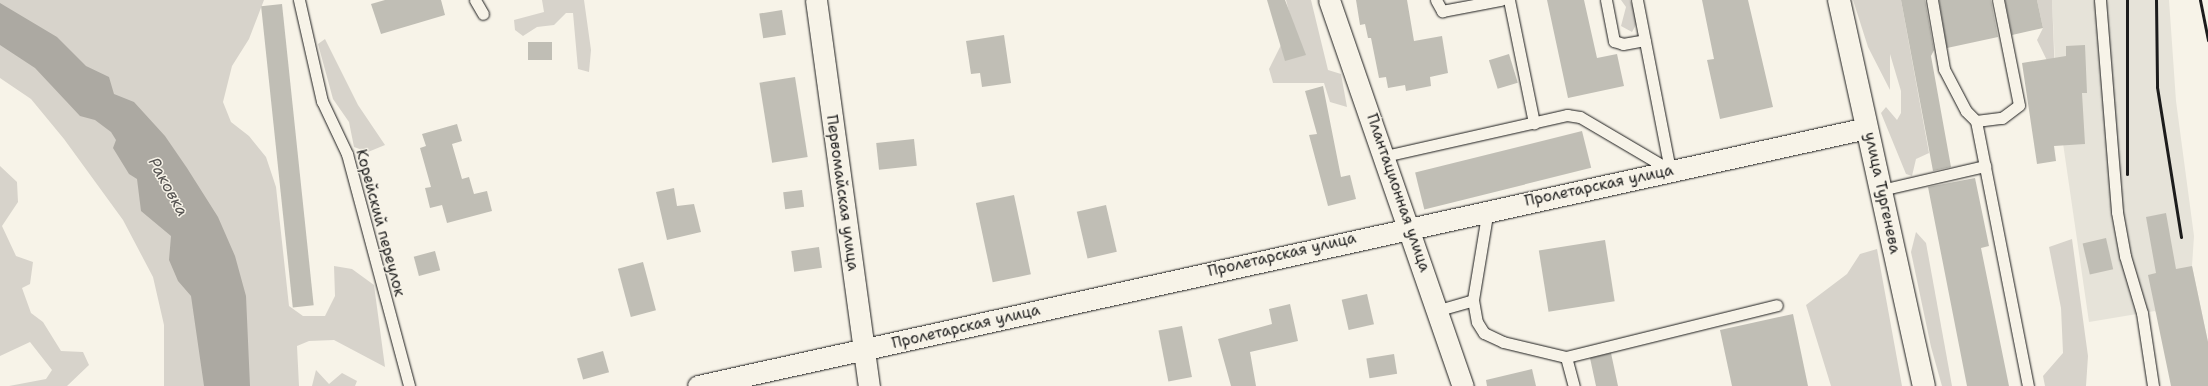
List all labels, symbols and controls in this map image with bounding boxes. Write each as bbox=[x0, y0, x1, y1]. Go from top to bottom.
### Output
street label: Плантационная улица bbox=[1362, 111, 1434, 275]
street label: Первомайская улица bbox=[822, 114, 862, 272]
street label: улица Тургенева bbox=[1860, 130, 1904, 256]
street label: Корейский переулок bbox=[352, 147, 408, 299]
water label: Раковка bbox=[144, 154, 192, 220]
street label: Пролетарская улица bbox=[1523, 161, 1675, 211]
street label: Пролетарская улица bbox=[1206, 229, 1358, 281]
street label: Пролетарская улица bbox=[890, 301, 1042, 353]

